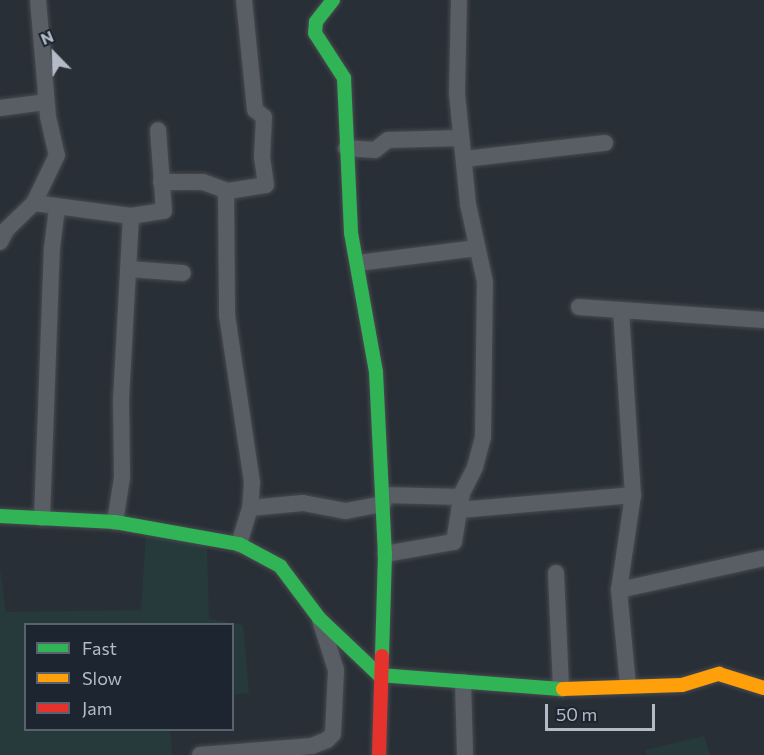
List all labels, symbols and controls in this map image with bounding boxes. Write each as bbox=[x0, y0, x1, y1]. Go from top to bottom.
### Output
north arrow bbox=[24, 24, 84, 84]
text: N bbox=[38, 26, 56, 48]
legend bbox=[24, 623, 234, 731]
text: Fast bbox=[82, 637, 117, 659]
text: Slow bbox=[82, 667, 122, 689]
scale bar bbox=[548, 692, 658, 730]
text: Jam bbox=[82, 697, 112, 719]
text: 50 m bbox=[556, 703, 597, 725]

